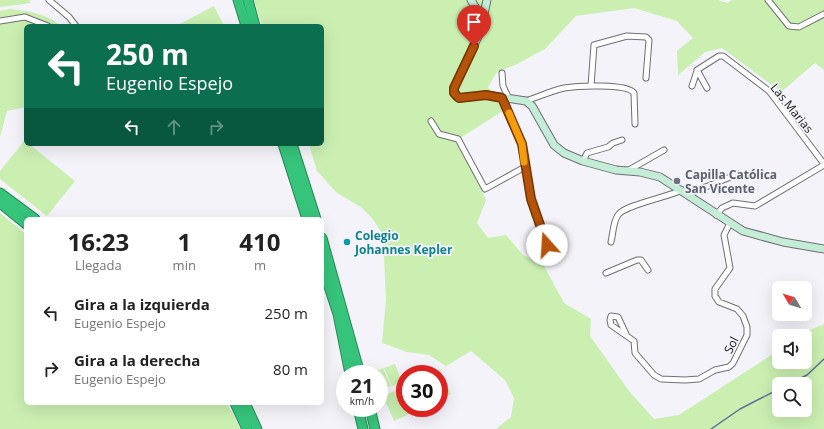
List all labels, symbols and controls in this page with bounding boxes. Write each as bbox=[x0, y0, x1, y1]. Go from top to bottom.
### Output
pin bbox=[457, 5, 491, 46]
icon: arrive bbox=[463, 11, 485, 33]
text: 250 m bbox=[106, 35, 189, 73]
icon: left bbox=[40, 40, 92, 92]
text: Eugenio Espejo bbox=[106, 71, 233, 95]
street label: Las Marias bbox=[767, 80, 818, 137]
icon: left bbox=[121, 116, 143, 138]
icon: ahead bbox=[163, 116, 185, 138]
icon: right bbox=[205, 116, 227, 138]
place label: Capilla Católica San Vicente bbox=[685, 166, 777, 197]
marker: Capilla Católica San Vicente bbox=[672, 176, 682, 186]
position arrow bbox=[526, 224, 568, 266]
text: 16:23 bbox=[67, 225, 129, 258]
text: 1 bbox=[177, 225, 191, 258]
text: 410 bbox=[239, 225, 281, 258]
place label: Colegio Johannes Kepler bbox=[354, 227, 453, 258]
marker: Colegio Johannes Kepler bbox=[342, 237, 352, 247]
text: Llegada bbox=[75, 256, 122, 274]
text: min bbox=[173, 256, 196, 274]
text: m bbox=[254, 256, 266, 274]
north arrow bbox=[772, 281, 812, 321]
map controls bbox=[772, 281, 812, 417]
text: Gira a la izquierda bbox=[74, 294, 210, 314]
icon: left bbox=[40, 302, 62, 324]
text: 250 m bbox=[264, 303, 308, 323]
text: Eugenio Espejo bbox=[74, 314, 166, 332]
button: sound bbox=[772, 329, 812, 369]
street label: Sol bbox=[720, 334, 742, 356]
text: Gira a la derecha bbox=[74, 350, 200, 370]
icon: right bbox=[40, 358, 62, 380]
text: 80 m bbox=[273, 359, 308, 379]
speed limit sign: 30 bbox=[396, 365, 448, 417]
text: Eugenio Espejo bbox=[74, 370, 166, 388]
text: 21 bbox=[351, 372, 373, 399]
button: search bbox=[772, 377, 812, 417]
text: km/h bbox=[350, 394, 374, 408]

